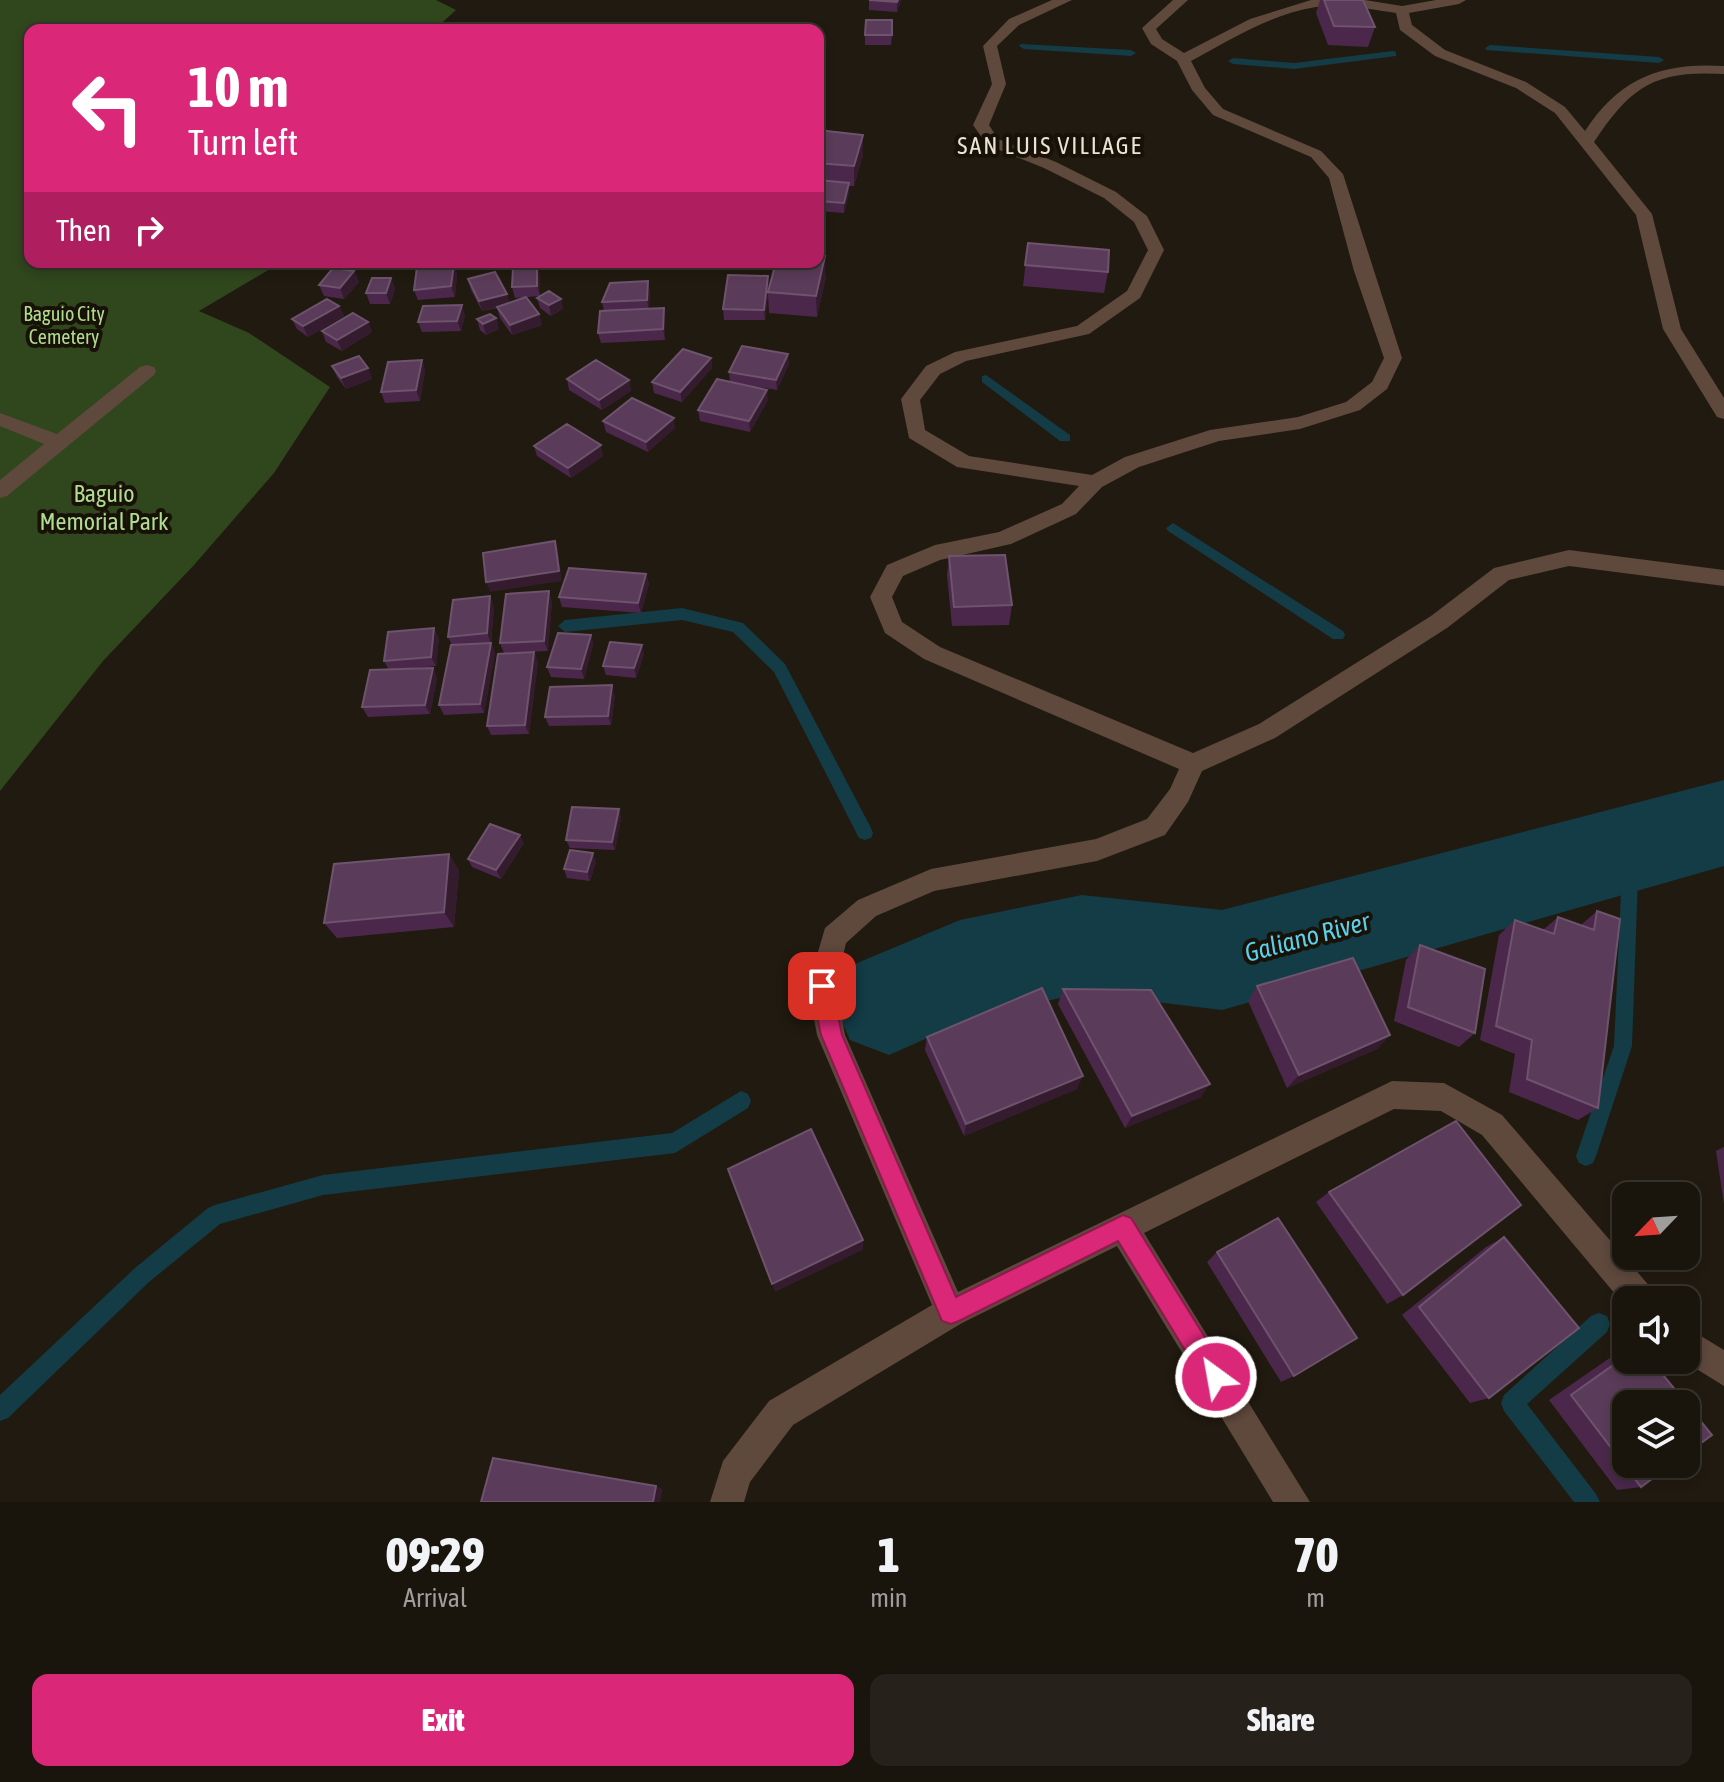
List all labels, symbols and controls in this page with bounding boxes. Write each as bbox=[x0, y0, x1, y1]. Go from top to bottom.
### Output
text: 10 m bbox=[188, 55, 289, 119]
icon: left bbox=[56, 56, 160, 160]
text: Turn left bbox=[188, 121, 298, 163]
district label: SAN LUIS VILLAGE bbox=[957, 132, 1143, 159]
icon: right bbox=[127, 208, 171, 252]
text: Then bbox=[56, 213, 111, 247]
park label: Baguio City Cemetery bbox=[23, 302, 105, 348]
park label: Baguio Memorial Park bbox=[39, 480, 169, 535]
water label: Galiano River bbox=[1241, 906, 1374, 968]
pin bbox=[788, 952, 856, 1020]
icon: arrive bbox=[800, 964, 844, 1008]
north arrow bbox=[1612, 1182, 1700, 1270]
map controls bbox=[1612, 1182, 1700, 1478]
button: sound bbox=[1612, 1286, 1700, 1374]
position arrow bbox=[1174, 1335, 1258, 1419]
button: layers bbox=[1612, 1390, 1700, 1478]
text: 09:29 bbox=[386, 1527, 484, 1582]
text: 1 bbox=[878, 1527, 900, 1582]
text: 70 bbox=[1293, 1527, 1338, 1582]
text: Arrival bbox=[403, 1583, 467, 1613]
text: min bbox=[870, 1583, 907, 1613]
text: m bbox=[1306, 1583, 1325, 1613]
button: Exit bbox=[32, 1674, 854, 1766]
button: Share bbox=[870, 1674, 1692, 1766]

